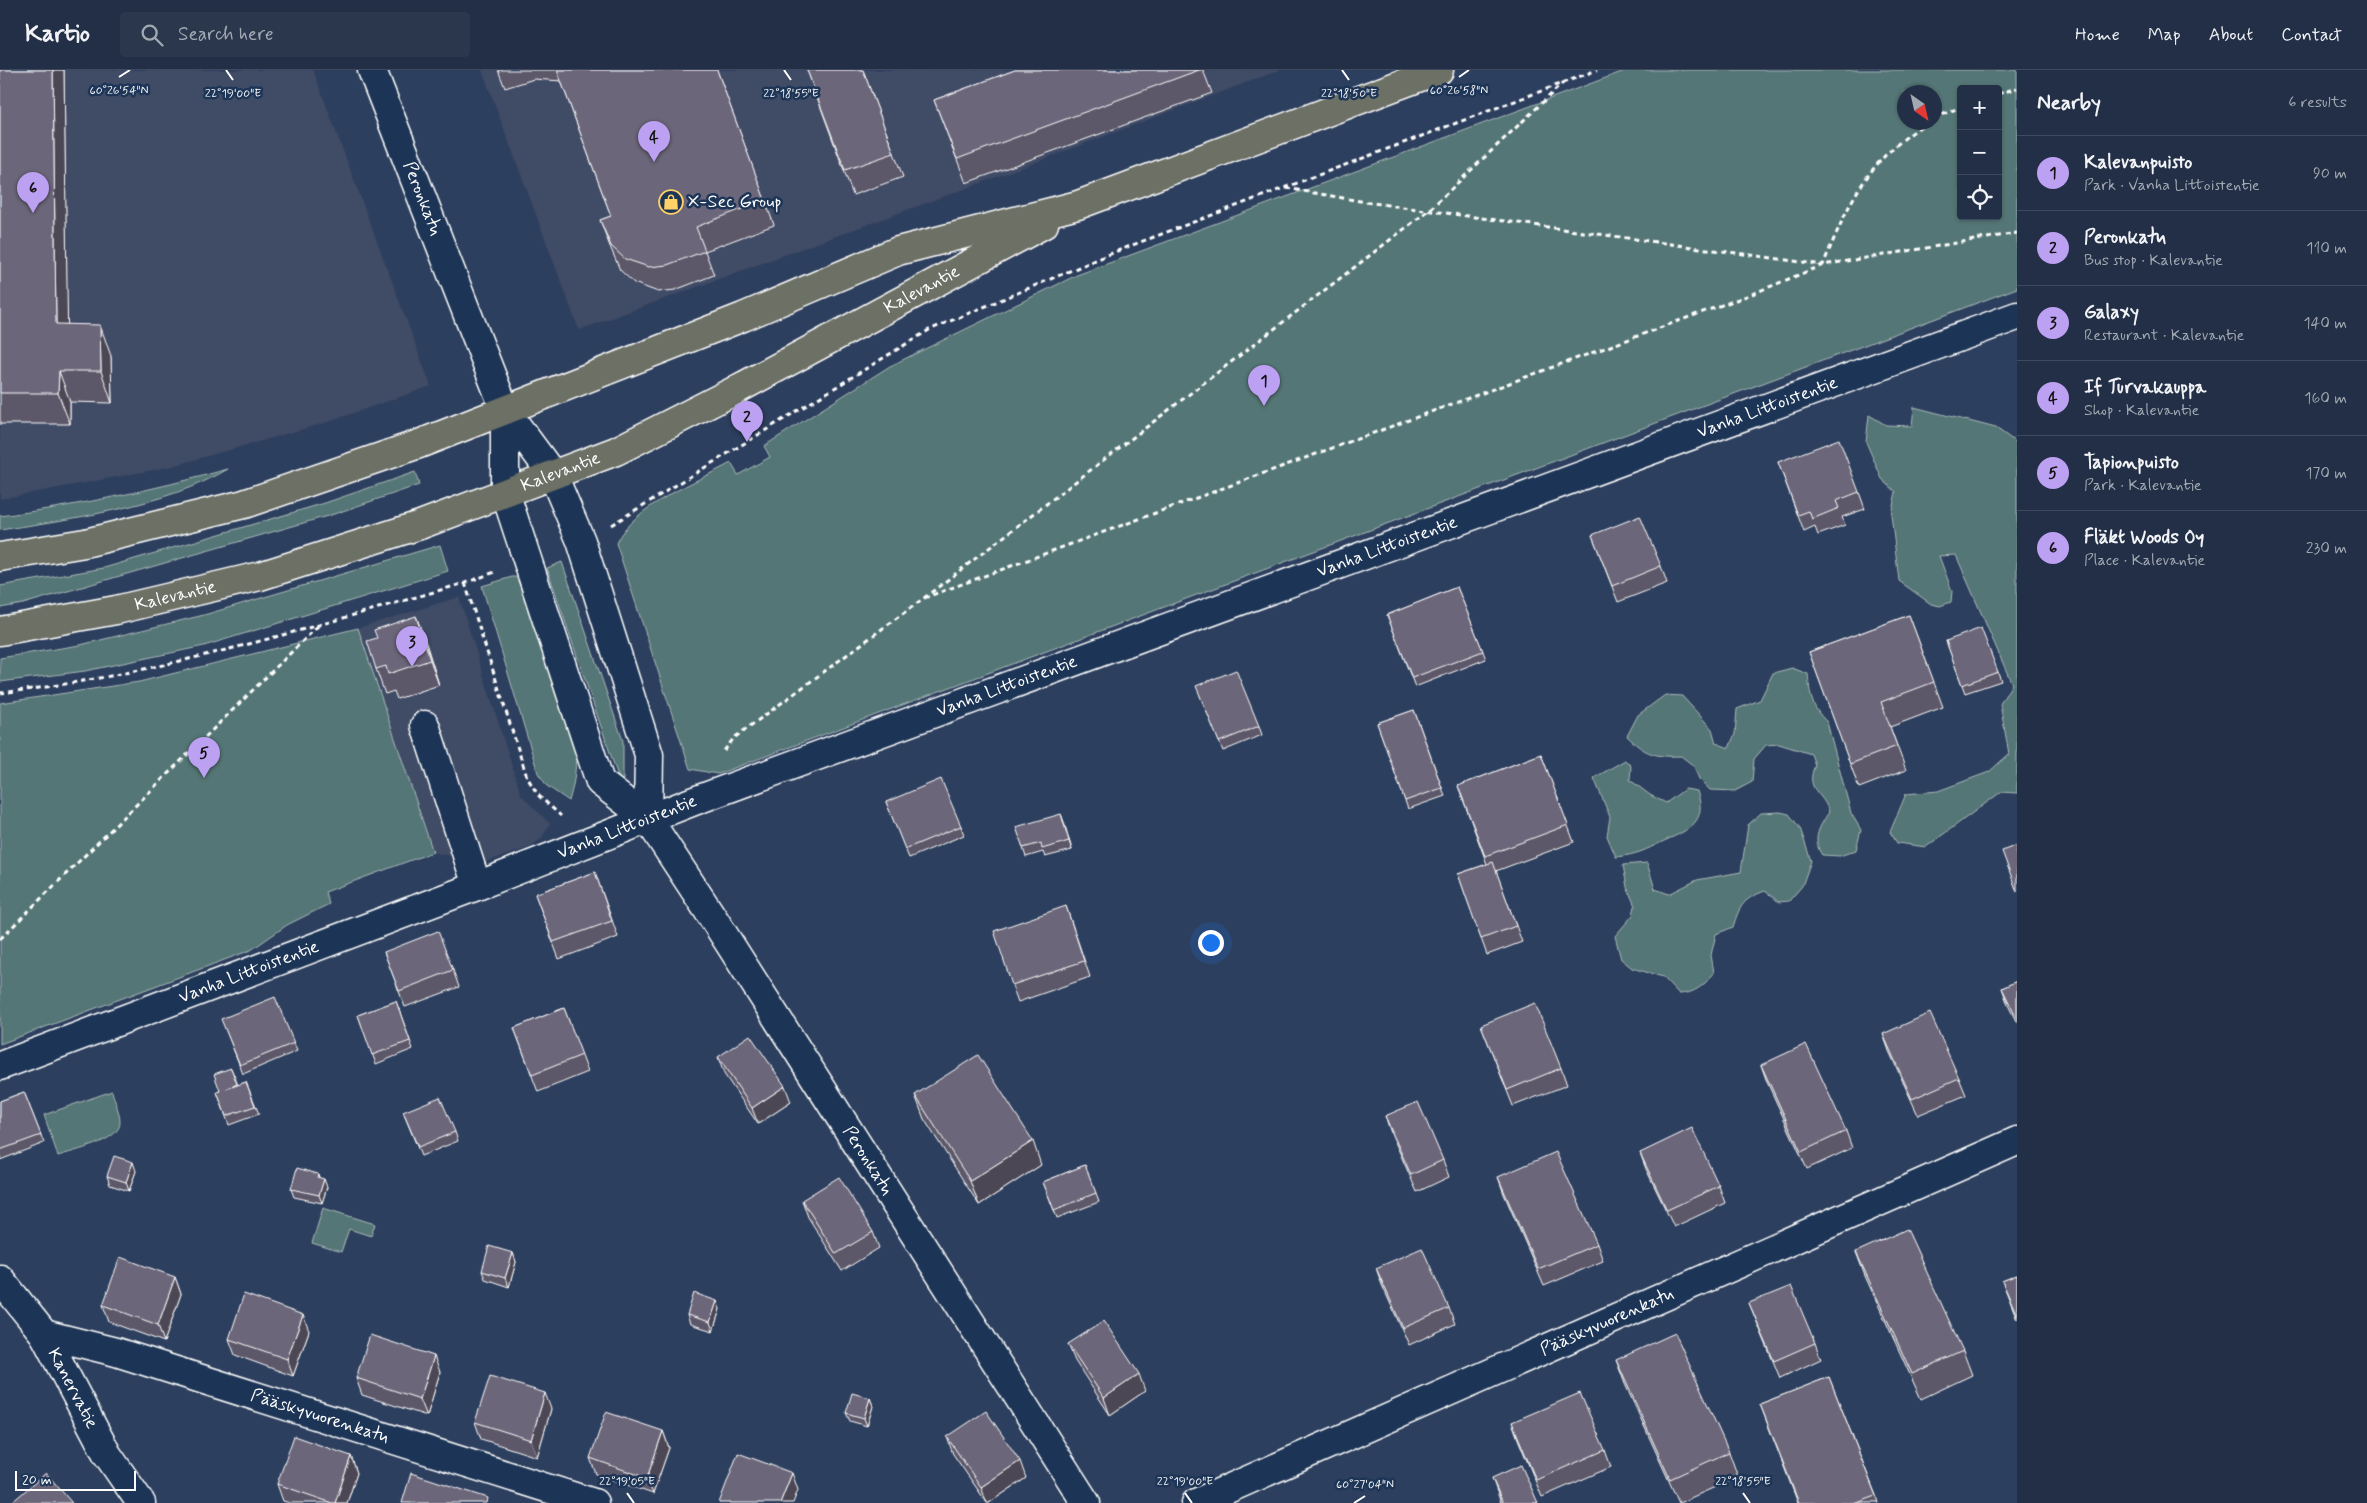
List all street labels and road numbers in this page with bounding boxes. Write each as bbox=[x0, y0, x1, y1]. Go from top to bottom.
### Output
street label: Peronkatu bbox=[397, 158, 448, 239]
street label: Kalevantie bbox=[880, 260, 964, 320]
street label: Vanha Littoistentie bbox=[1694, 371, 1841, 444]
street label: Kalevantie bbox=[518, 446, 604, 498]
street label: Vanha Littoistentie bbox=[1313, 510, 1461, 584]
street label: Kalevantie bbox=[132, 575, 219, 617]
street label: Vanha Littoistentie bbox=[933, 650, 1081, 723]
street label: Vanha Littoistentie bbox=[554, 789, 700, 865]
street label: Vanha Littoistentie bbox=[175, 935, 322, 1009]
street label: Peronkatu bbox=[837, 1121, 899, 1200]
street label: Pääskyvuorenkatu bbox=[1536, 1282, 1677, 1362]
street label: Kanervatie bbox=[42, 1344, 104, 1433]
street label: Pääskyvuorenkatu bbox=[248, 1383, 392, 1449]

